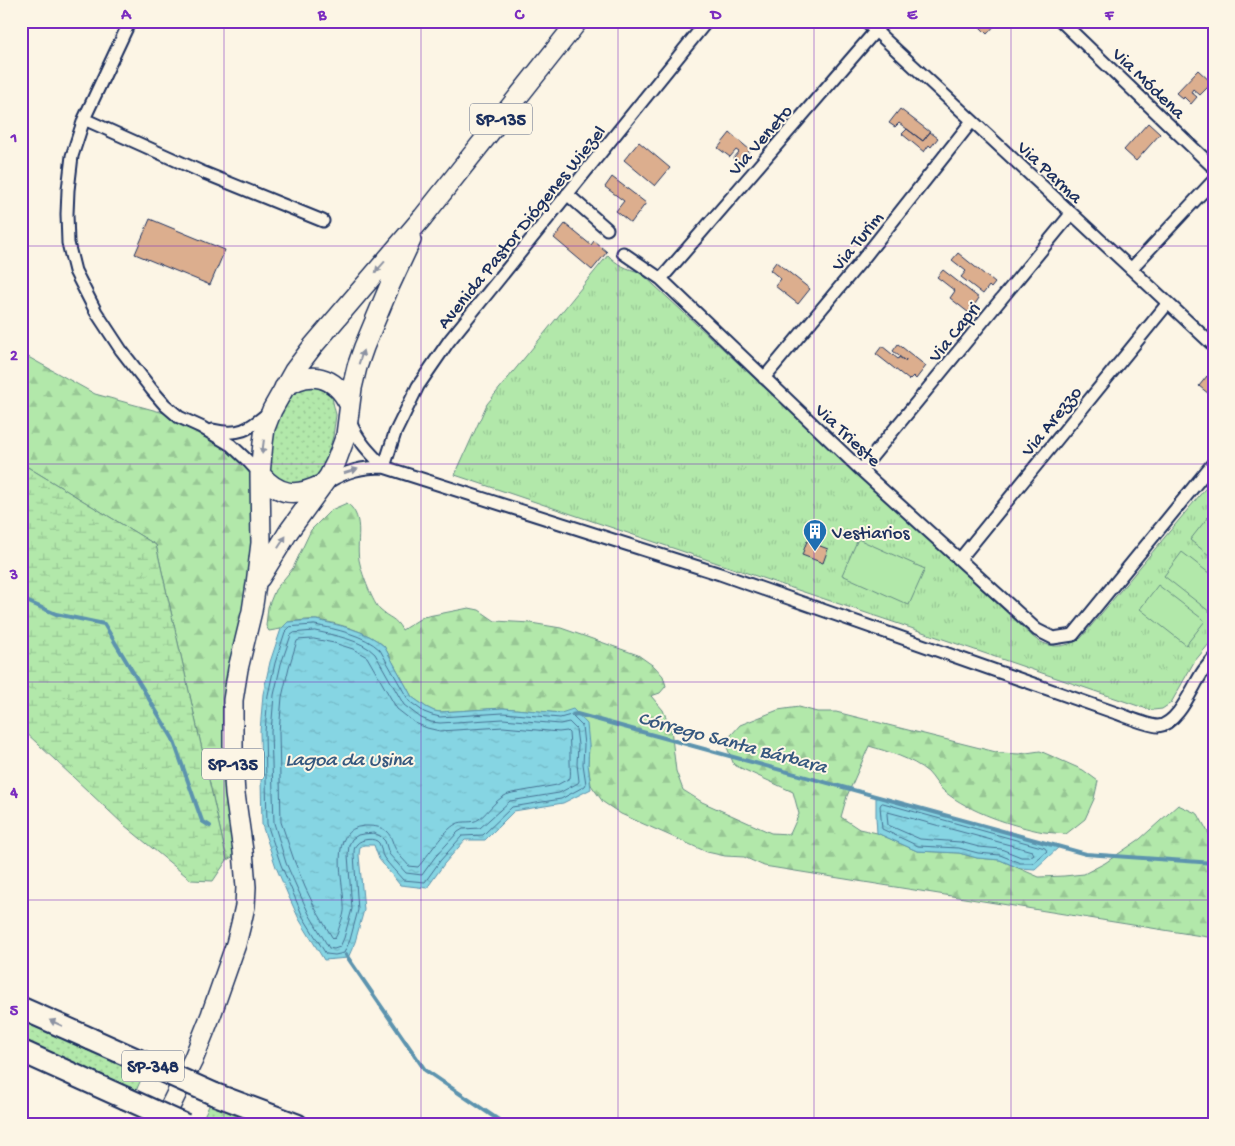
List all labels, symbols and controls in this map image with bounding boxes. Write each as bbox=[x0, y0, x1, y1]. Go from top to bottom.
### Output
text: A bbox=[120, 7, 132, 26]
text: B bbox=[317, 7, 327, 26]
text: C bbox=[514, 7, 525, 26]
text: D bbox=[709, 7, 722, 26]
text: E bbox=[907, 7, 918, 26]
text: F bbox=[1104, 7, 1115, 26]
street label: Via Módena bbox=[1105, 43, 1190, 126]
street label: Via Veneto bbox=[724, 101, 799, 182]
road number: SP-135 bbox=[470, 104, 532, 134]
street label: Avenida Pastor Diógenes Wiezel bbox=[433, 122, 612, 335]
text: 1 bbox=[10, 130, 17, 149]
street label: Via Parma bbox=[1010, 137, 1087, 211]
street label: Via Turim bbox=[827, 207, 890, 278]
one-way arrow bbox=[374, 260, 386, 272]
street label: Via Capri bbox=[924, 298, 987, 369]
text: 2 bbox=[10, 348, 18, 367]
one-way arrow bbox=[357, 349, 365, 364]
street label: Via Arezzo bbox=[1017, 382, 1088, 463]
street label: Via Trieste bbox=[808, 399, 885, 473]
one-way arrow bbox=[259, 439, 267, 455]
one-way arrow bbox=[344, 467, 359, 474]
building icon: Vestiarios bbox=[802, 518, 828, 552]
place label: Vestiarios bbox=[831, 523, 910, 546]
one-way arrow bbox=[277, 535, 286, 549]
text: 3 bbox=[9, 567, 18, 586]
water label: Córrego Santa Bárbara bbox=[635, 708, 831, 781]
road number: SP-135 bbox=[202, 749, 264, 780]
water label: Lagoa da Usina bbox=[285, 750, 415, 773]
text: 4 bbox=[9, 785, 18, 804]
text: 5 bbox=[10, 1003, 19, 1022]
one-way arrow bbox=[49, 1019, 63, 1027]
road number: SP-348 bbox=[122, 1050, 184, 1082]

